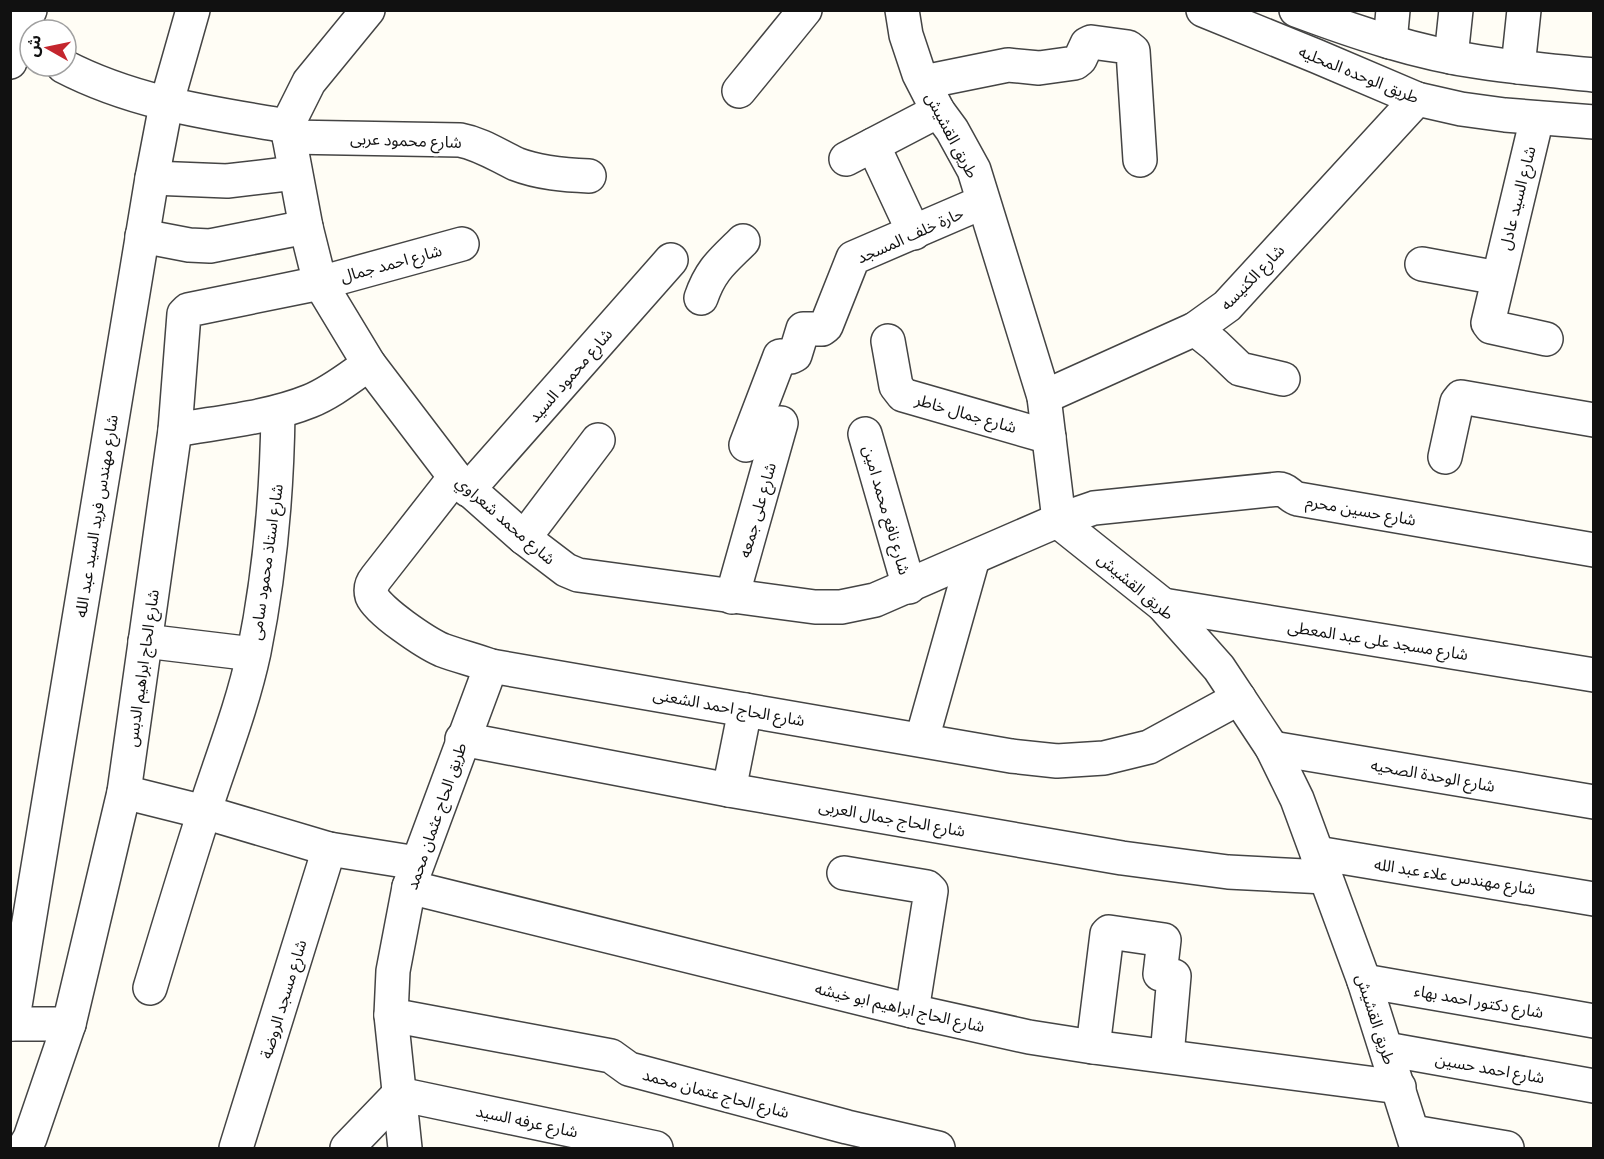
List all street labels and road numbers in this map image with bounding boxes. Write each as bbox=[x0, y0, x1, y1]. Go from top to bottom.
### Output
street label: طريق الوحده المحليه bbox=[1296, 41, 1422, 108]
street label: طريق القشيش bbox=[920, 89, 983, 182]
street label: شارع محمود عربى bbox=[350, 128, 462, 155]
street label: شارع السيد عادل bbox=[1494, 144, 1542, 253]
street label: حارة خلف المسجد bbox=[854, 203, 966, 267]
street label: شارع احمد جمال bbox=[338, 240, 445, 289]
street label: شارع الكنيسه bbox=[1216, 240, 1290, 316]
street label: شارع محمود السيد bbox=[524, 324, 618, 428]
street label: شارع جمال خاطر bbox=[911, 389, 1019, 440]
street label: شارع مهندس فريد السيد عبد الله bbox=[70, 413, 125, 619]
street label: شارع نافع محمد امين bbox=[856, 443, 915, 578]
street label: شارع على جمعه bbox=[734, 460, 783, 561]
street label: شارع محمد شعراوي bbox=[450, 471, 560, 571]
street label: شارع استاذ محمود سامى bbox=[245, 483, 290, 642]
street label: شارع حسين محرم bbox=[1304, 490, 1418, 532]
street label: طريق القشيش bbox=[1093, 548, 1179, 625]
street label: شارع الحاج ابراهيم الدبس bbox=[121, 588, 166, 748]
street label: شارع مسجد على عبد المعطى bbox=[1286, 616, 1470, 667]
street label: شارع الحاج احمد الشعنى bbox=[651, 684, 806, 733]
street label: طريق الحاج عثمان محمد bbox=[401, 740, 473, 893]
street label: شارع الوحدة الصحيه bbox=[1369, 754, 1497, 799]
street label: شارع الحاج جمال العربى bbox=[817, 795, 967, 844]
street label: شارع مهندس علاء عبد الله bbox=[1372, 853, 1537, 902]
street label: شارع مسجد الروضة bbox=[255, 937, 313, 1062]
street label: طريق القشيش bbox=[1351, 971, 1400, 1067]
street label: شارع الحاج ابراهيم ابو خيشه bbox=[812, 978, 987, 1039]
street label: شارع دكتور احمد بهاء bbox=[1412, 980, 1545, 1025]
street label: شارع احمد حسين bbox=[1433, 1049, 1546, 1090]
street label: شارع الحاج عتمان محمد bbox=[640, 1064, 791, 1125]
street label: شارع عرفه السيد bbox=[474, 1100, 580, 1144]

